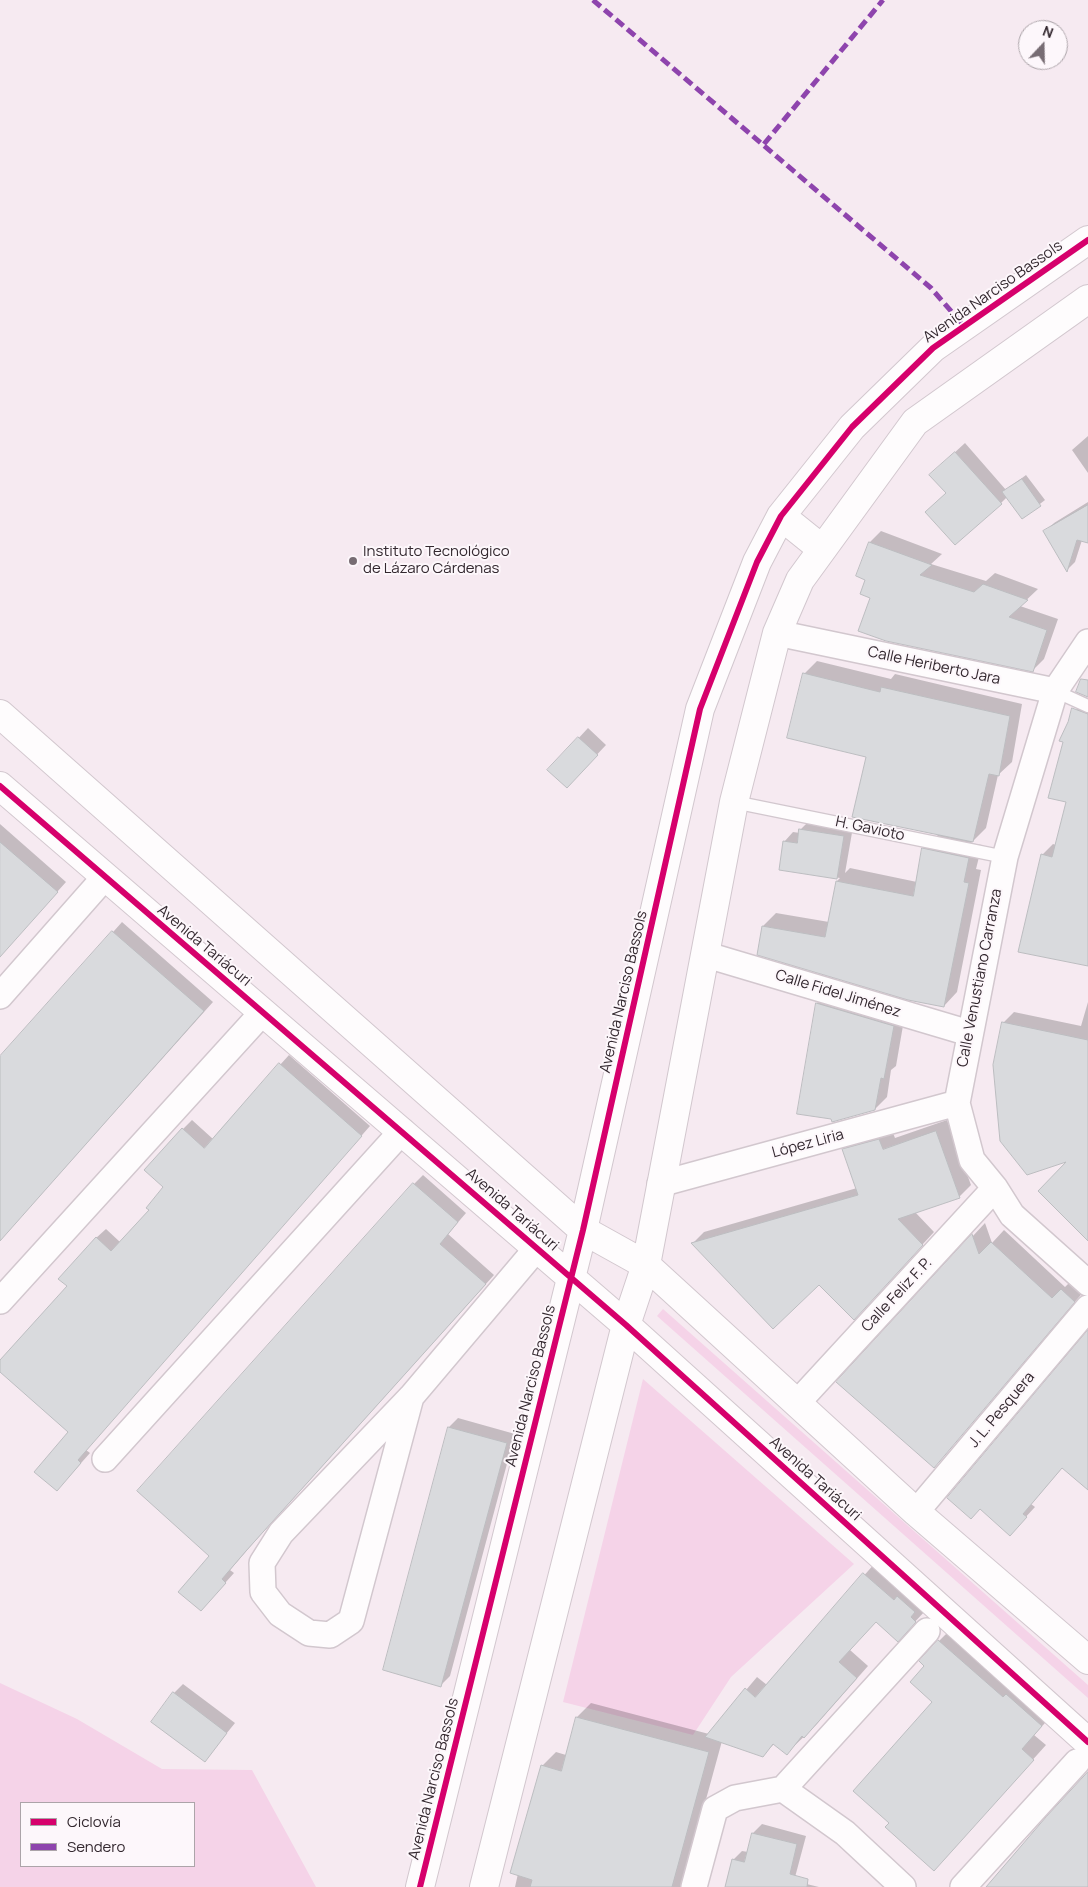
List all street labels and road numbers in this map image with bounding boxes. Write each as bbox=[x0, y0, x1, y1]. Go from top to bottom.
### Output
street label: Avenida Narciso Bassols bbox=[920, 237, 1066, 347]
street label: Calle Heriberto Jara bbox=[866, 643, 1002, 689]
street label: H. Gavioto bbox=[834, 813, 906, 845]
street label: Calle Venustiano Carranza bbox=[954, 887, 1006, 1069]
street label: Avenida Tariácuri bbox=[153, 902, 255, 990]
street label: Avenida Narciso Bassols bbox=[597, 909, 651, 1075]
street label: Calle Fidel Jiménez bbox=[773, 966, 903, 1022]
street label: López Liria bbox=[770, 1126, 846, 1162]
street label: Avenida Tariácuri bbox=[462, 1165, 562, 1255]
street label: Calle Feliz F. P. bbox=[858, 1254, 936, 1336]
street label: Avenida Narciso Bassols bbox=[502, 1303, 560, 1469]
street label: J. L. Pesquera bbox=[965, 1369, 1039, 1451]
street label: Avenida Tariácuri bbox=[766, 1433, 864, 1525]
street label: Avenida Narciso Bassols bbox=[405, 1696, 463, 1862]

